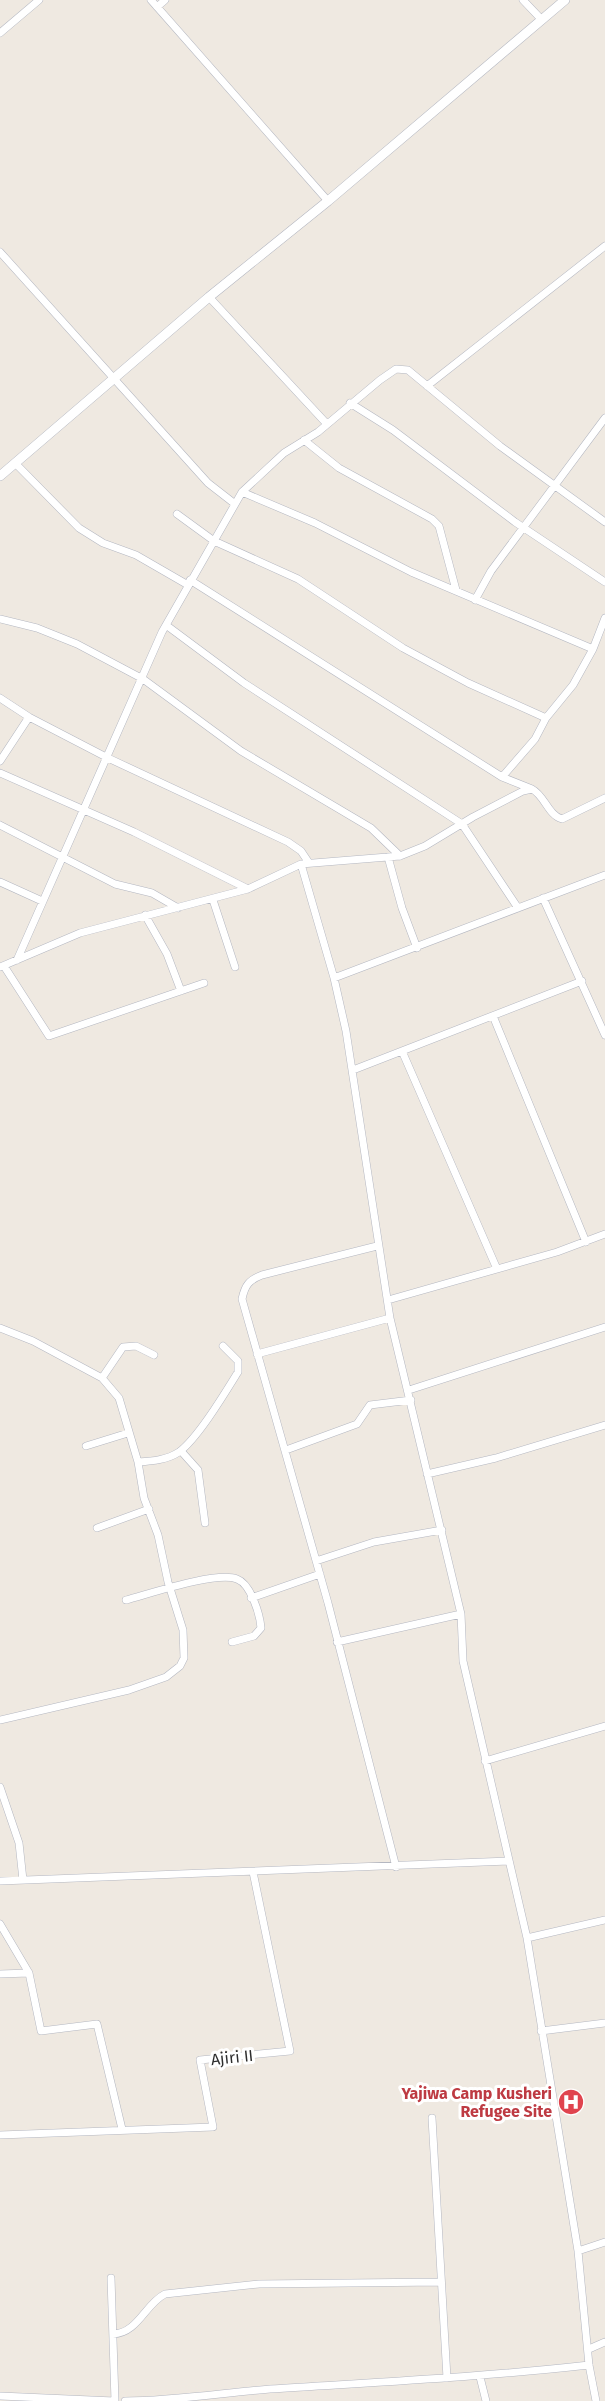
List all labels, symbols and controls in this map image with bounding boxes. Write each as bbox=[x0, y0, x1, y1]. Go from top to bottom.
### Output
street label: Ajiri II bbox=[210, 2046, 254, 2069]
place label: Yajiwa Camp Kusheri Refugee Site bbox=[400, 2084, 552, 2121]
hospital icon: Yajiwa Camp Kusheri Refugee Site bbox=[556, 2087, 586, 2117]

